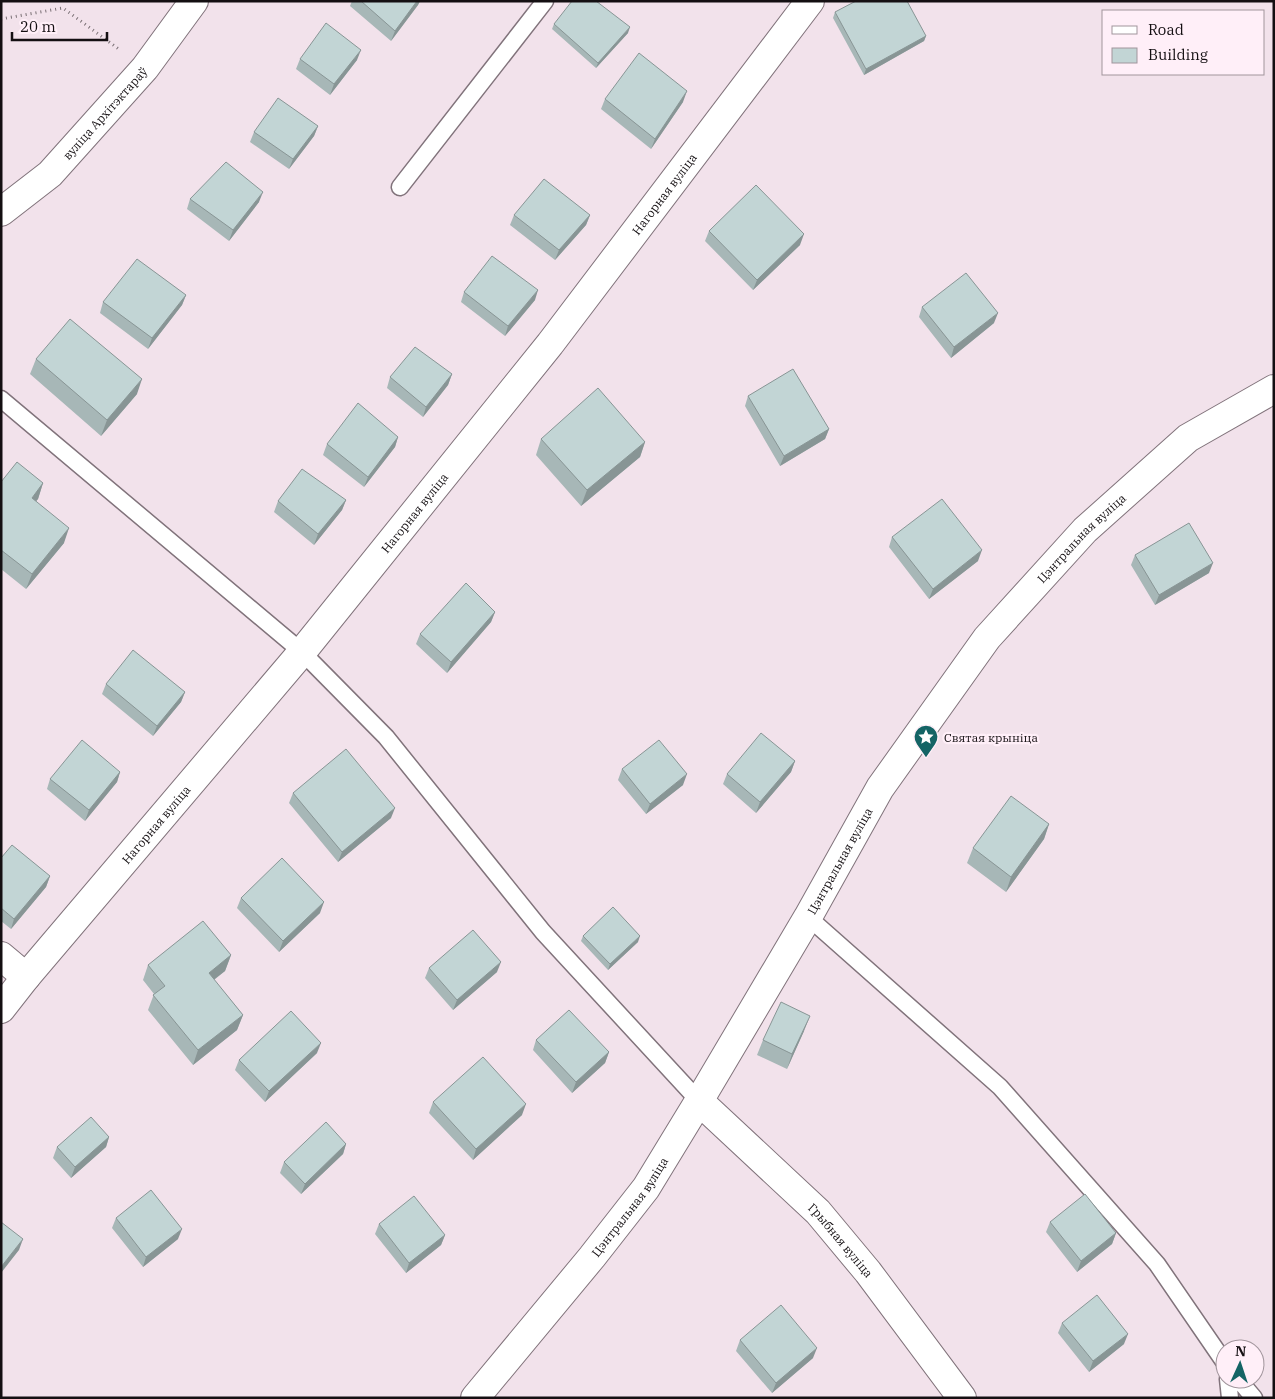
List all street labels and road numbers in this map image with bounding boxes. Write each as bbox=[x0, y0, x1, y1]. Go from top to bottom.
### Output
street label: вуліца Архітэктараў bbox=[59, 63, 151, 162]
street label: Нагорная вуліца bbox=[628, 150, 700, 237]
street label: Нагорная вуліца bbox=[378, 469, 451, 556]
street label: Цэнтральная вуліца bbox=[1033, 490, 1129, 586]
street label: Нагорная вуліца bbox=[118, 782, 194, 867]
street label: Цэнтральная вуліца bbox=[804, 804, 875, 917]
street label: Цэнтральная вуліца bbox=[588, 1154, 671, 1259]
street label: Грыбная вуліца bbox=[806, 1200, 877, 1280]

